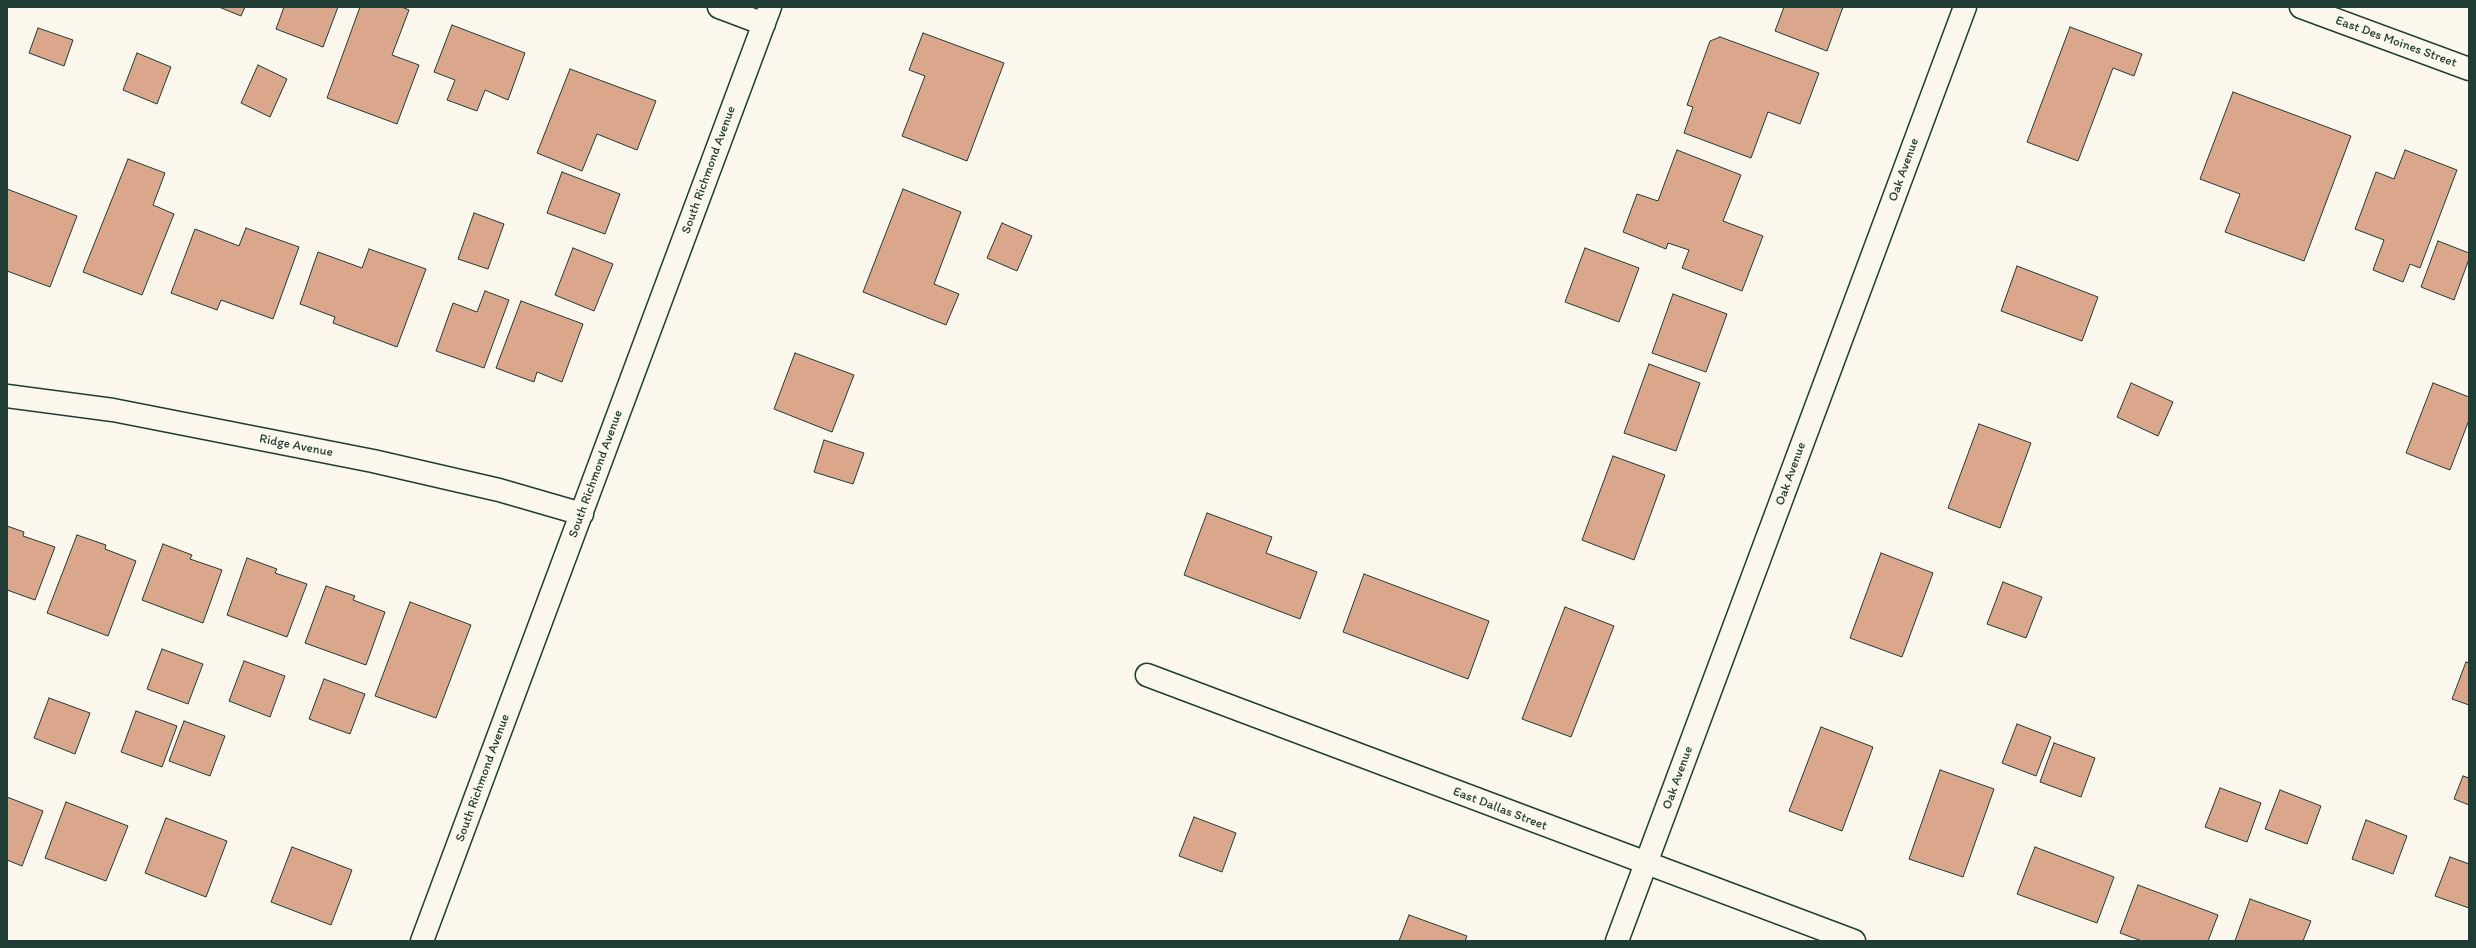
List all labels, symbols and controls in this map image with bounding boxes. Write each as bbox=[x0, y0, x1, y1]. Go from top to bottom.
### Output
street label: East Des Moines Street bbox=[2333, 13, 2459, 71]
street label: South Richmond Avenue bbox=[679, 104, 739, 236]
street label: Oak Avenue bbox=[1885, 136, 1923, 204]
street label: South Richmond Avenue bbox=[566, 408, 626, 540]
street label: Ridge Avenue bbox=[258, 431, 334, 461]
street label: Oak Avenue bbox=[1772, 440, 1810, 508]
street label: South Richmond Avenue bbox=[453, 712, 513, 844]
street label: Oak Avenue bbox=[1659, 744, 1697, 812]
street label: East Dallas Street bbox=[1451, 784, 1549, 834]

